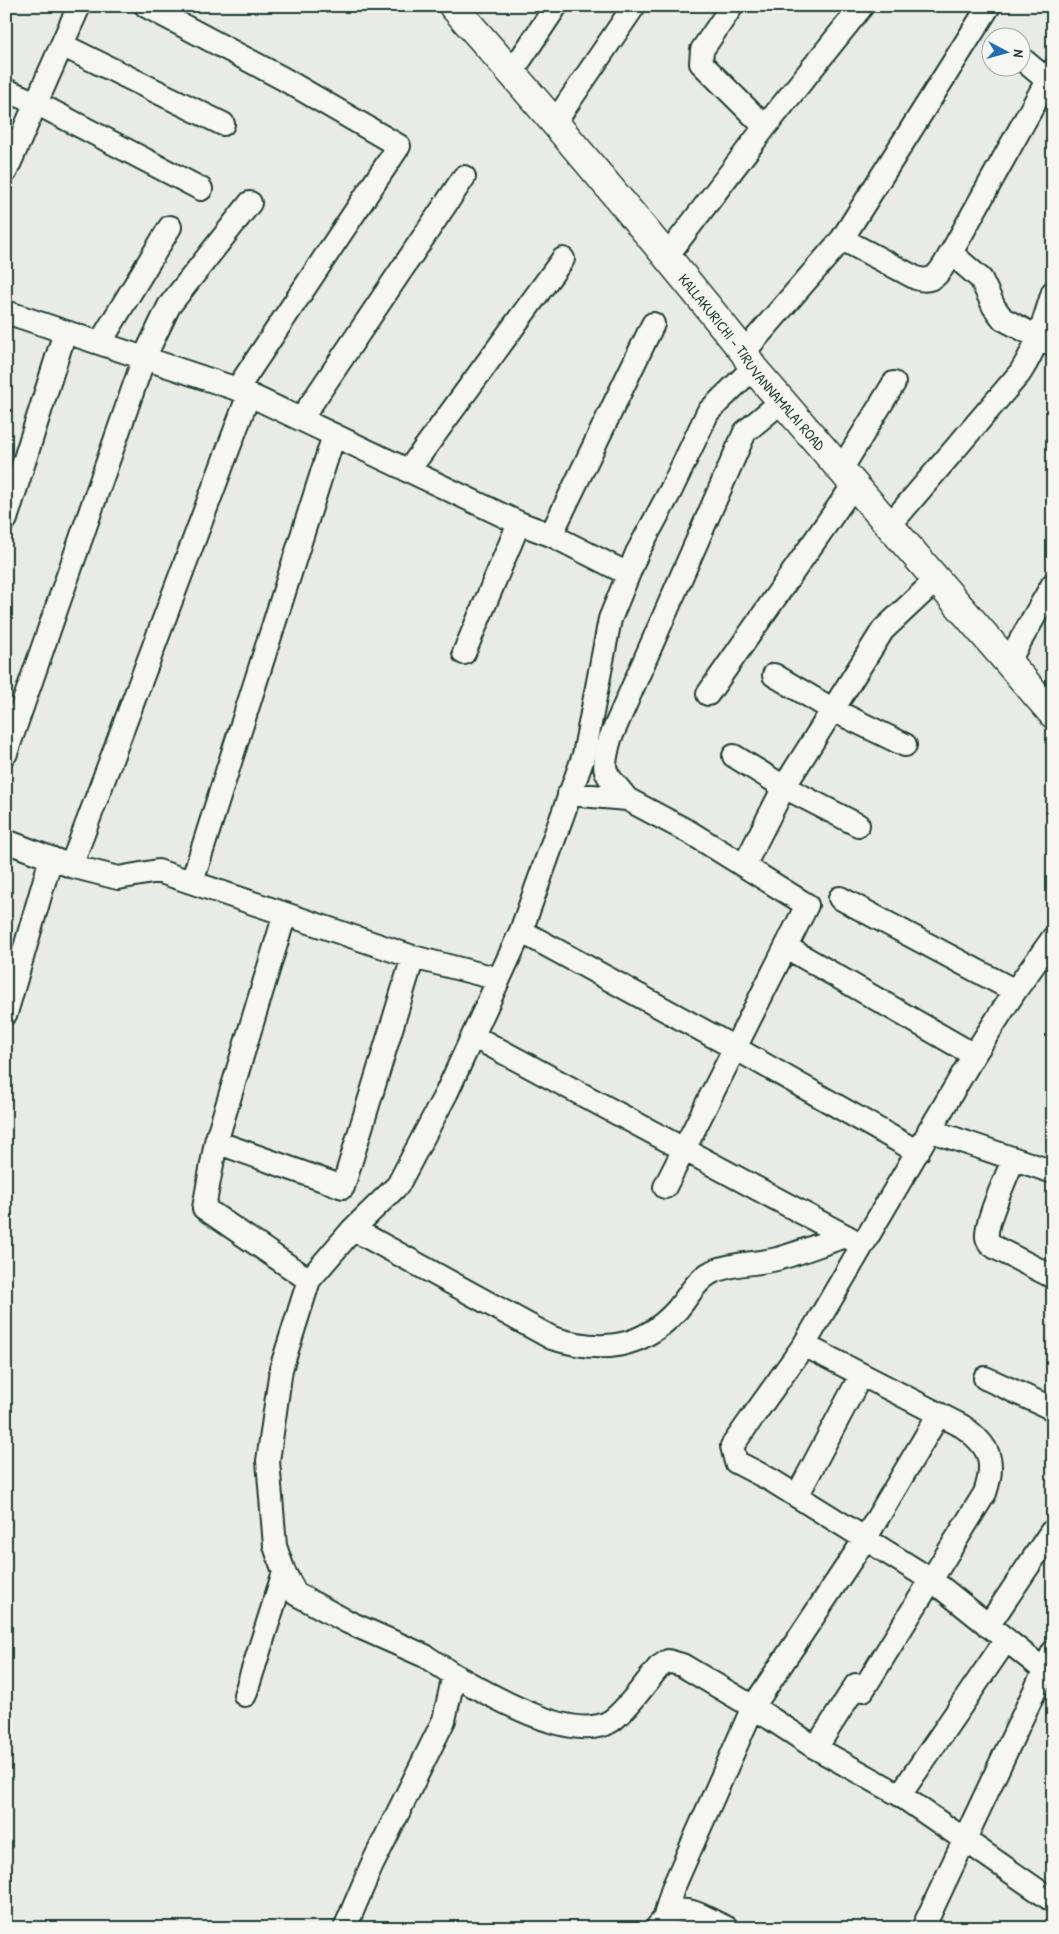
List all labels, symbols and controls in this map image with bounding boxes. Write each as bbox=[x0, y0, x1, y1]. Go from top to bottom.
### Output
north arrow bbox=[982, 28, 1032, 78]
text: N bbox=[1010, 49, 1029, 59]
street label: KALLAKURICHI - TIRUVANNAMALAI ROAD bbox=[674, 269, 831, 455]

